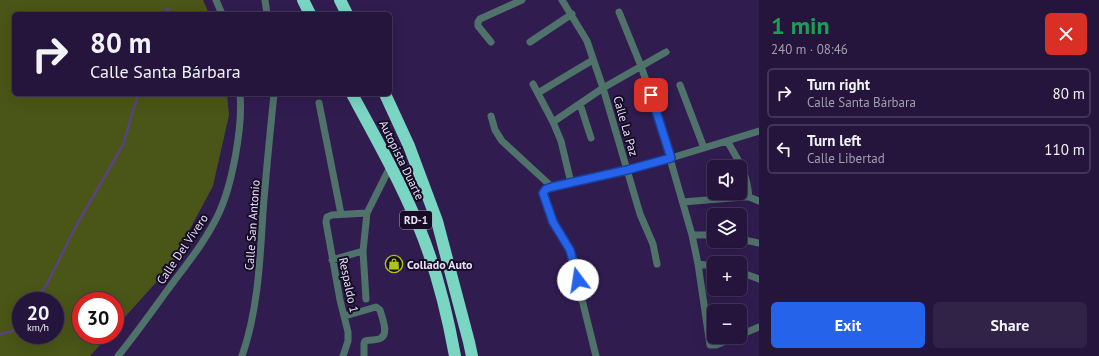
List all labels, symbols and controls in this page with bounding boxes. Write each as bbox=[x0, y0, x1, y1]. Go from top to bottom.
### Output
text: 1 min bbox=[771, 10, 830, 41]
button: close bbox=[1045, 13, 1087, 55]
text: 80 m bbox=[90, 24, 151, 61]
icon: right bbox=[24, 28, 76, 80]
text: 240 m · 08:46 bbox=[771, 41, 848, 58]
text: Calle Santa Bárbara bbox=[90, 60, 241, 83]
text: Turn right bbox=[807, 75, 870, 94]
pin bbox=[634, 78, 668, 112]
icon: right bbox=[773, 82, 795, 104]
icon: arrive bbox=[640, 84, 662, 106]
text: 80 m bbox=[1052, 84, 1085, 103]
street label: Calle La Paz bbox=[610, 94, 642, 158]
text: Calle Santa Bárbara bbox=[807, 94, 916, 111]
street label: Autopista Duarte bbox=[376, 118, 428, 202]
text: Turn left bbox=[807, 131, 861, 150]
icon: left bbox=[773, 138, 795, 160]
text: 110 m bbox=[1044, 140, 1085, 159]
text: Calle Libertad bbox=[807, 150, 885, 167]
map controls bbox=[707, 160, 747, 344]
button: sound bbox=[707, 160, 747, 200]
street label: Calle San Antonio bbox=[241, 179, 263, 271]
button: layers bbox=[707, 208, 747, 248]
street label: Calle Del Vivero bbox=[153, 211, 211, 287]
road number: RD-1 bbox=[400, 211, 432, 229]
shop icon: Collado Auto bbox=[384, 254, 404, 274]
street label: Respaldo 1 bbox=[336, 256, 362, 314]
button: + bbox=[707, 256, 747, 296]
place label: Collado Auto bbox=[407, 257, 473, 272]
position arrow bbox=[557, 259, 599, 301]
speed limit sign: 30 bbox=[72, 292, 124, 344]
text: 20 bbox=[27, 300, 49, 326]
button: Exit bbox=[771, 302, 925, 348]
button: Share bbox=[933, 302, 1087, 348]
button: − bbox=[707, 304, 747, 344]
text: km/h bbox=[27, 321, 49, 334]

